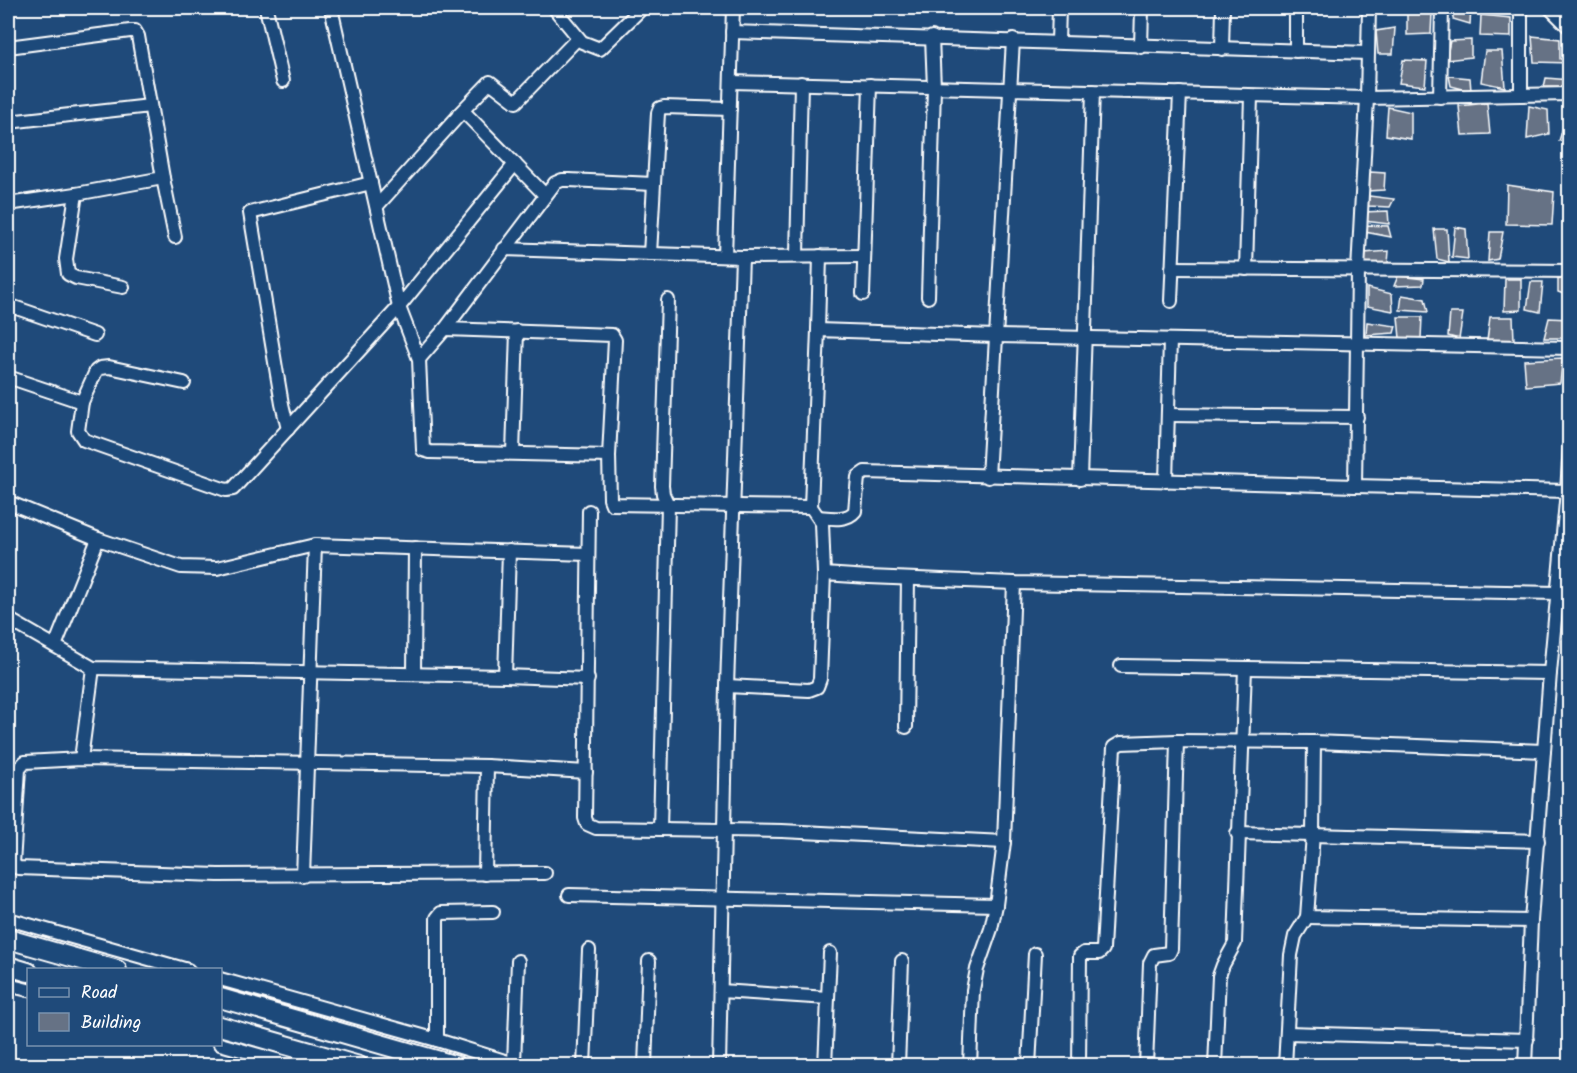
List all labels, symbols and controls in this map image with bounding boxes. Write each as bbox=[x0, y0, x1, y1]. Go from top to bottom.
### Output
legend bbox=[27, 968, 222, 1046]
text: Road bbox=[81, 979, 118, 1008]
text: Building bbox=[81, 1009, 141, 1038]

